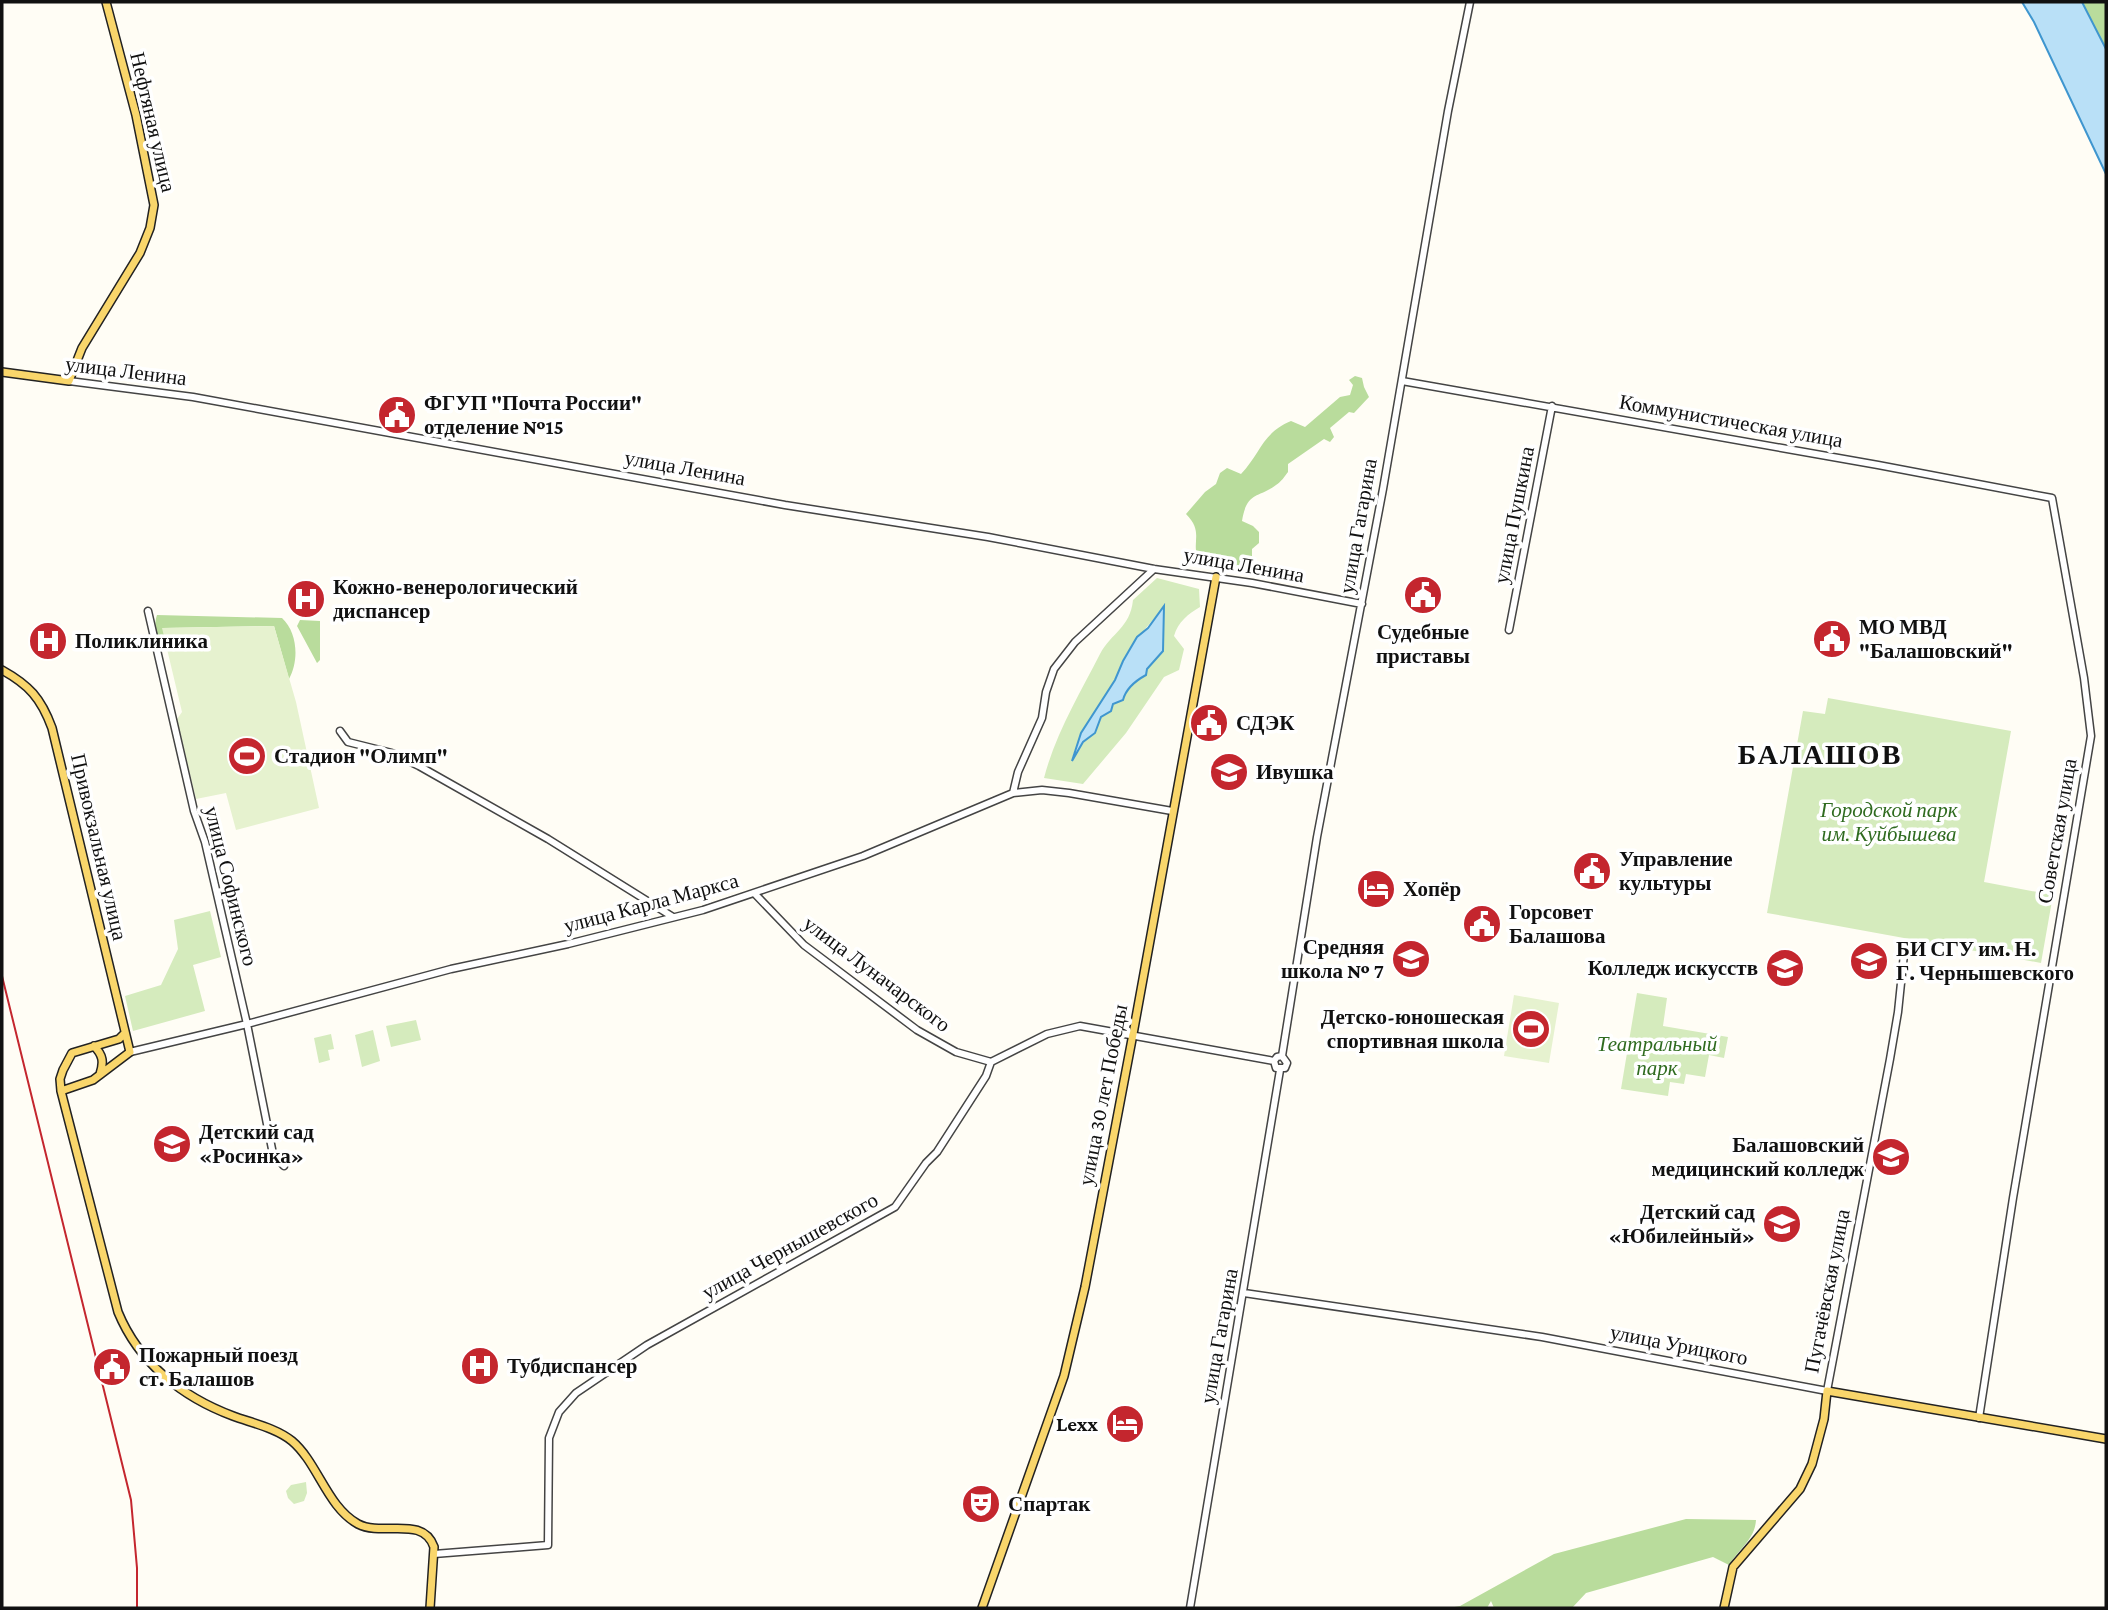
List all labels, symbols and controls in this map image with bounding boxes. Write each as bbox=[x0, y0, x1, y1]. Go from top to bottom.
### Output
street label: Нефтяная улица bbox=[125, 50, 181, 195]
street label: улица Ленина bbox=[64, 352, 189, 390]
street label: Коммунистическая улица bbox=[1617, 389, 1845, 453]
place label: ФГУП "Почта России" отделение №15 bbox=[424, 391, 642, 439]
public building icon: ФГУП "Почта России" отделение №15 bbox=[376, 394, 418, 436]
street label: улица Пушкина bbox=[1489, 444, 1539, 586]
street label: улица Ленина bbox=[623, 446, 748, 491]
street label: улица Гагарина bbox=[1334, 456, 1382, 596]
street label: улица Ленина bbox=[1182, 543, 1307, 588]
public building icon: Судебные приставы bbox=[1402, 574, 1444, 616]
place label: Кожно-венерологический диспансер bbox=[333, 575, 578, 623]
hospital icon: Кожно-венерологический диспансер bbox=[285, 578, 327, 620]
place label: МО МВД "Балашовский" bbox=[1859, 615, 2013, 663]
public building icon: МО МВД "Балашовский" bbox=[1811, 618, 1853, 660]
hospital icon: Поликлиника bbox=[27, 620, 69, 662]
place label: Судебные приставы bbox=[1376, 620, 1470, 668]
place label: Поликлиника bbox=[75, 629, 208, 653]
public building icon: СДЭК bbox=[1188, 702, 1230, 744]
place label: СДЭК bbox=[1236, 711, 1295, 735]
sports icon: Стадион "Олимп" bbox=[226, 735, 268, 777]
district label: БАЛАШОВ bbox=[1738, 739, 1902, 770]
place label: Стадион "Олимп" bbox=[274, 744, 448, 768]
street label: Привокзальная улица bbox=[66, 751, 132, 943]
school or university icon: Ивушка bbox=[1208, 751, 1250, 793]
street label: Советская улица bbox=[2032, 756, 2082, 905]
place label: Ивушка bbox=[1256, 760, 1334, 784]
park label: Городской парк им. Куйбышева bbox=[1819, 798, 1958, 846]
street label: улица Софинского bbox=[200, 804, 262, 968]
place label: Управление культуры bbox=[1619, 847, 1733, 895]
public building icon: Управление культуры bbox=[1571, 850, 1613, 892]
street label: улица Карла Маркса bbox=[561, 868, 742, 938]
hotel icon: Хопёр bbox=[1355, 868, 1397, 910]
place label: Хопёр bbox=[1403, 877, 1461, 901]
place label: Горсовет Балашова bbox=[1509, 900, 1606, 948]
public building icon: Горсовет Балашова bbox=[1461, 903, 1503, 945]
street label: улица Луначарского bbox=[799, 911, 955, 1037]
place label: Средняя школа № 7 bbox=[1281, 935, 1384, 983]
place label: БИ СГУ им. Н. Г. Чернышевского bbox=[1896, 937, 2074, 985]
school or university icon: Средняя школа № 7 bbox=[1390, 938, 1432, 980]
school or university icon: БИ СГУ им. Н. Г. Чернышевского bbox=[1848, 940, 1890, 982]
school or university icon: Колледж искусств bbox=[1764, 947, 1806, 989]
place label: Колледж искусств bbox=[1588, 956, 1758, 980]
street label: улица 30 лет Победы bbox=[1074, 1002, 1132, 1188]
place label: Детско-юношеская спортивная школа bbox=[1321, 1005, 1504, 1053]
sports icon: Детско-юношеская спортивная школа bbox=[1510, 1008, 1552, 1050]
park label: Театральный парк bbox=[1597, 1032, 1718, 1080]
place label: Детский сад «Росинка» bbox=[199, 1120, 314, 1168]
school or university icon: Детский сад «Росинка» bbox=[151, 1123, 193, 1165]
place label: Балашовский медицинский колледж bbox=[1651, 1133, 1865, 1181]
school or university icon: Балашовский медицинский колледж bbox=[1870, 1136, 1912, 1178]
street label: улица Чернышевского bbox=[698, 1188, 882, 1304]
place label: Детский сад «Юбилейный» bbox=[1609, 1200, 1755, 1248]
school or university icon: Детский сад «Юбилейный» bbox=[1761, 1203, 1803, 1245]
street label: Пугачёвская улица bbox=[1799, 1206, 1855, 1375]
street label: улица Гагарина bbox=[1195, 1266, 1243, 1406]
street label: улица Урицкого bbox=[1608, 1320, 1750, 1370]
place label: Пожарный поезд ст. Балашов bbox=[139, 1343, 298, 1391]
hospital icon: Тубдиспансер bbox=[459, 1345, 501, 1387]
public building icon: Пожарный поезд ст. Балашов bbox=[91, 1346, 133, 1388]
place label: Тубдиспансер bbox=[507, 1354, 637, 1378]
hotel icon: Lexx bbox=[1104, 1403, 1146, 1445]
place label: Lexx bbox=[1056, 1412, 1098, 1436]
theatre icon: Спартак bbox=[960, 1483, 1002, 1525]
place label: Спартак bbox=[1008, 1492, 1091, 1516]

